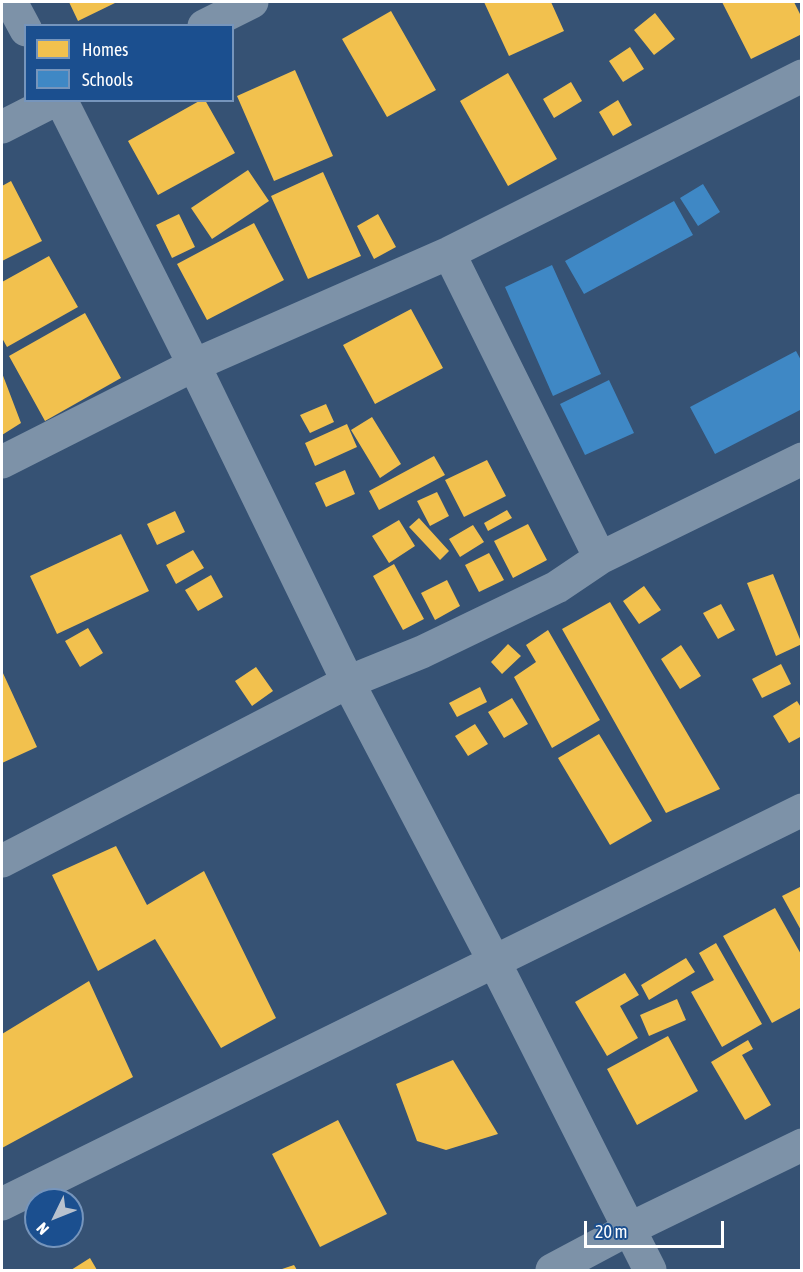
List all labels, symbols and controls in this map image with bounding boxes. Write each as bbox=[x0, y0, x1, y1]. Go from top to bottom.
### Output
legend bbox=[24, 24, 234, 102]
text: Homes bbox=[82, 39, 128, 60]
text: Schools bbox=[82, 69, 133, 90]
north arrow bbox=[24, 1188, 84, 1248]
scale bar bbox=[587, 1209, 726, 1247]
text: N bbox=[32, 1219, 52, 1239]
text: 20 m bbox=[595, 1221, 627, 1242]

